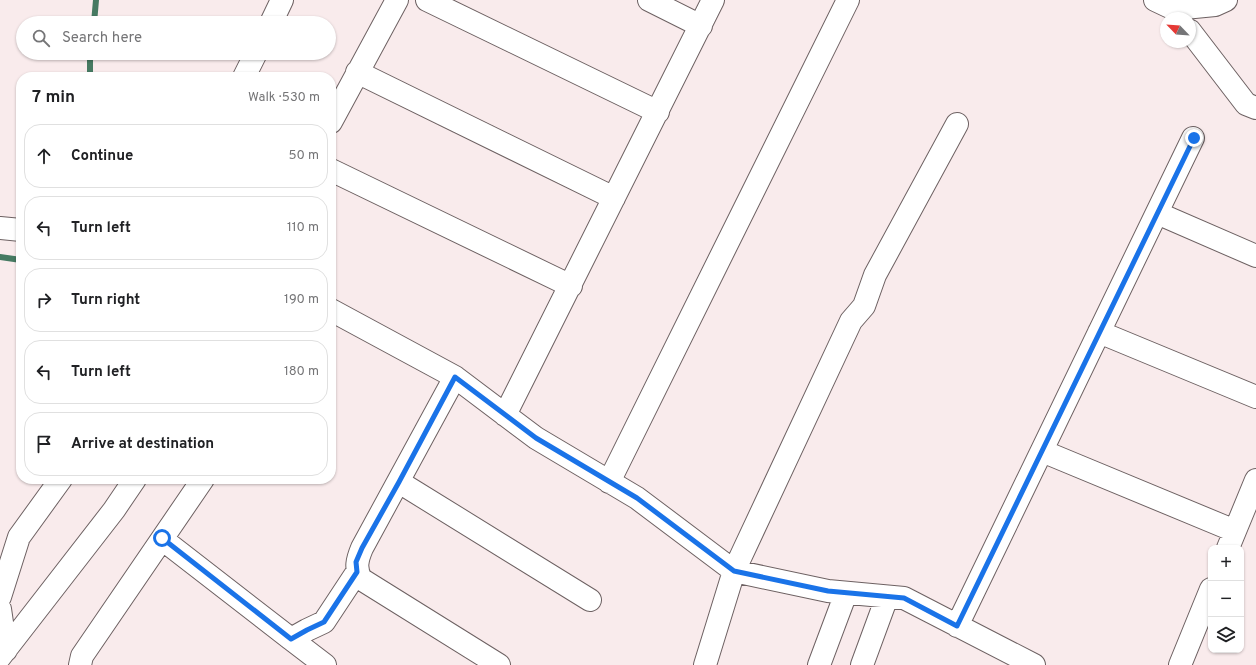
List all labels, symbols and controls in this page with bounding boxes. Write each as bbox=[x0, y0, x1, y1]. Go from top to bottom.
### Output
north arrow bbox=[1160, 12, 1196, 48]
search box bbox=[16, 16, 336, 60]
icon: search bbox=[30, 27, 52, 49]
text: Search here bbox=[62, 29, 142, 48]
text: 7 min bbox=[32, 87, 75, 109]
text: Walk · 530 m bbox=[248, 90, 320, 106]
route end bbox=[1185, 129, 1203, 147]
icon: ahead bbox=[33, 145, 55, 167]
text: Continue bbox=[71, 147, 133, 166]
text: 50 m bbox=[289, 148, 319, 164]
icon: left bbox=[33, 217, 55, 239]
text: Turn left bbox=[71, 219, 131, 238]
text: 110 m bbox=[287, 220, 319, 236]
icon: right bbox=[33, 289, 55, 311]
text: Turn right bbox=[71, 291, 140, 310]
text: 190 m bbox=[284, 292, 319, 308]
icon: left bbox=[33, 361, 55, 383]
text: Turn left bbox=[71, 363, 131, 382]
text: 180 m bbox=[284, 364, 319, 380]
icon: arrive bbox=[33, 433, 55, 455]
text: Arrive at destination bbox=[71, 435, 214, 454]
route start bbox=[153, 529, 171, 547]
map controls bbox=[1208, 545, 1244, 653]
button: + bbox=[1208, 545, 1244, 581]
button: − bbox=[1208, 581, 1244, 617]
button: layers bbox=[1208, 617, 1244, 653]

